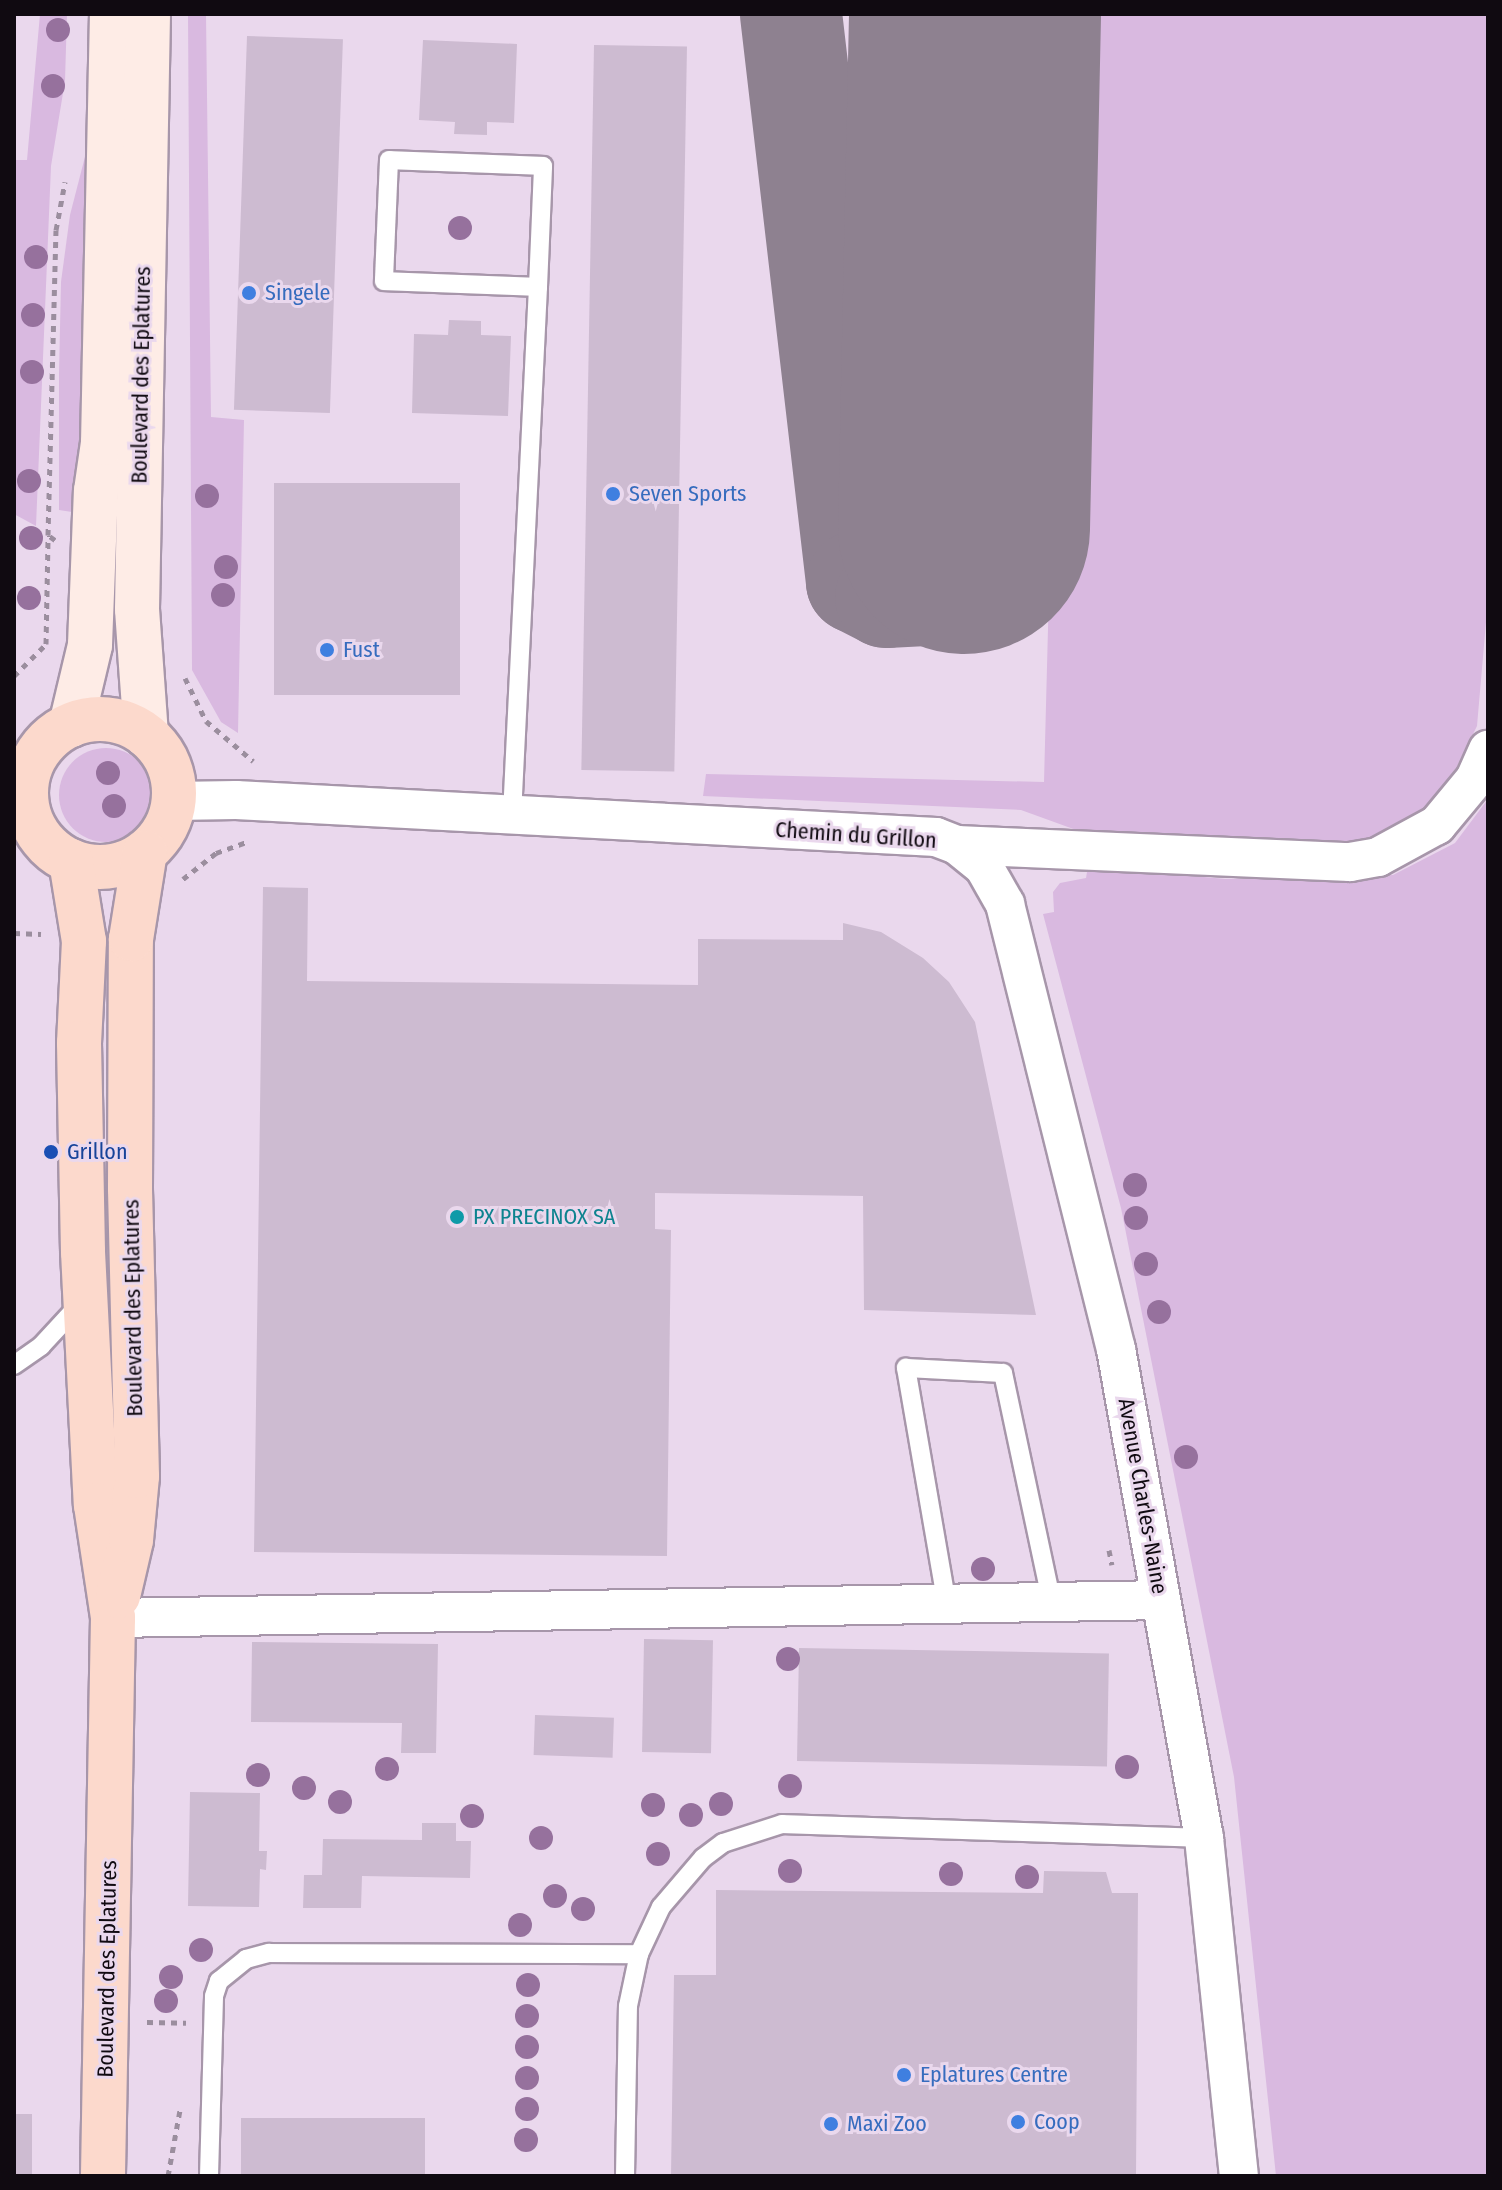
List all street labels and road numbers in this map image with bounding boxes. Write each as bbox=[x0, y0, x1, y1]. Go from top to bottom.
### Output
street label: Boulevard des Eplatures bbox=[126, 266, 156, 484]
street label: Chemin du Grillon bbox=[774, 816, 938, 854]
street label: Boulevard des Eplatures bbox=[118, 1199, 148, 1417]
street label: Avenue Charles-Naine bbox=[1113, 1396, 1173, 1596]
street label: Boulevard des Eplatures bbox=[92, 1860, 122, 2078]

